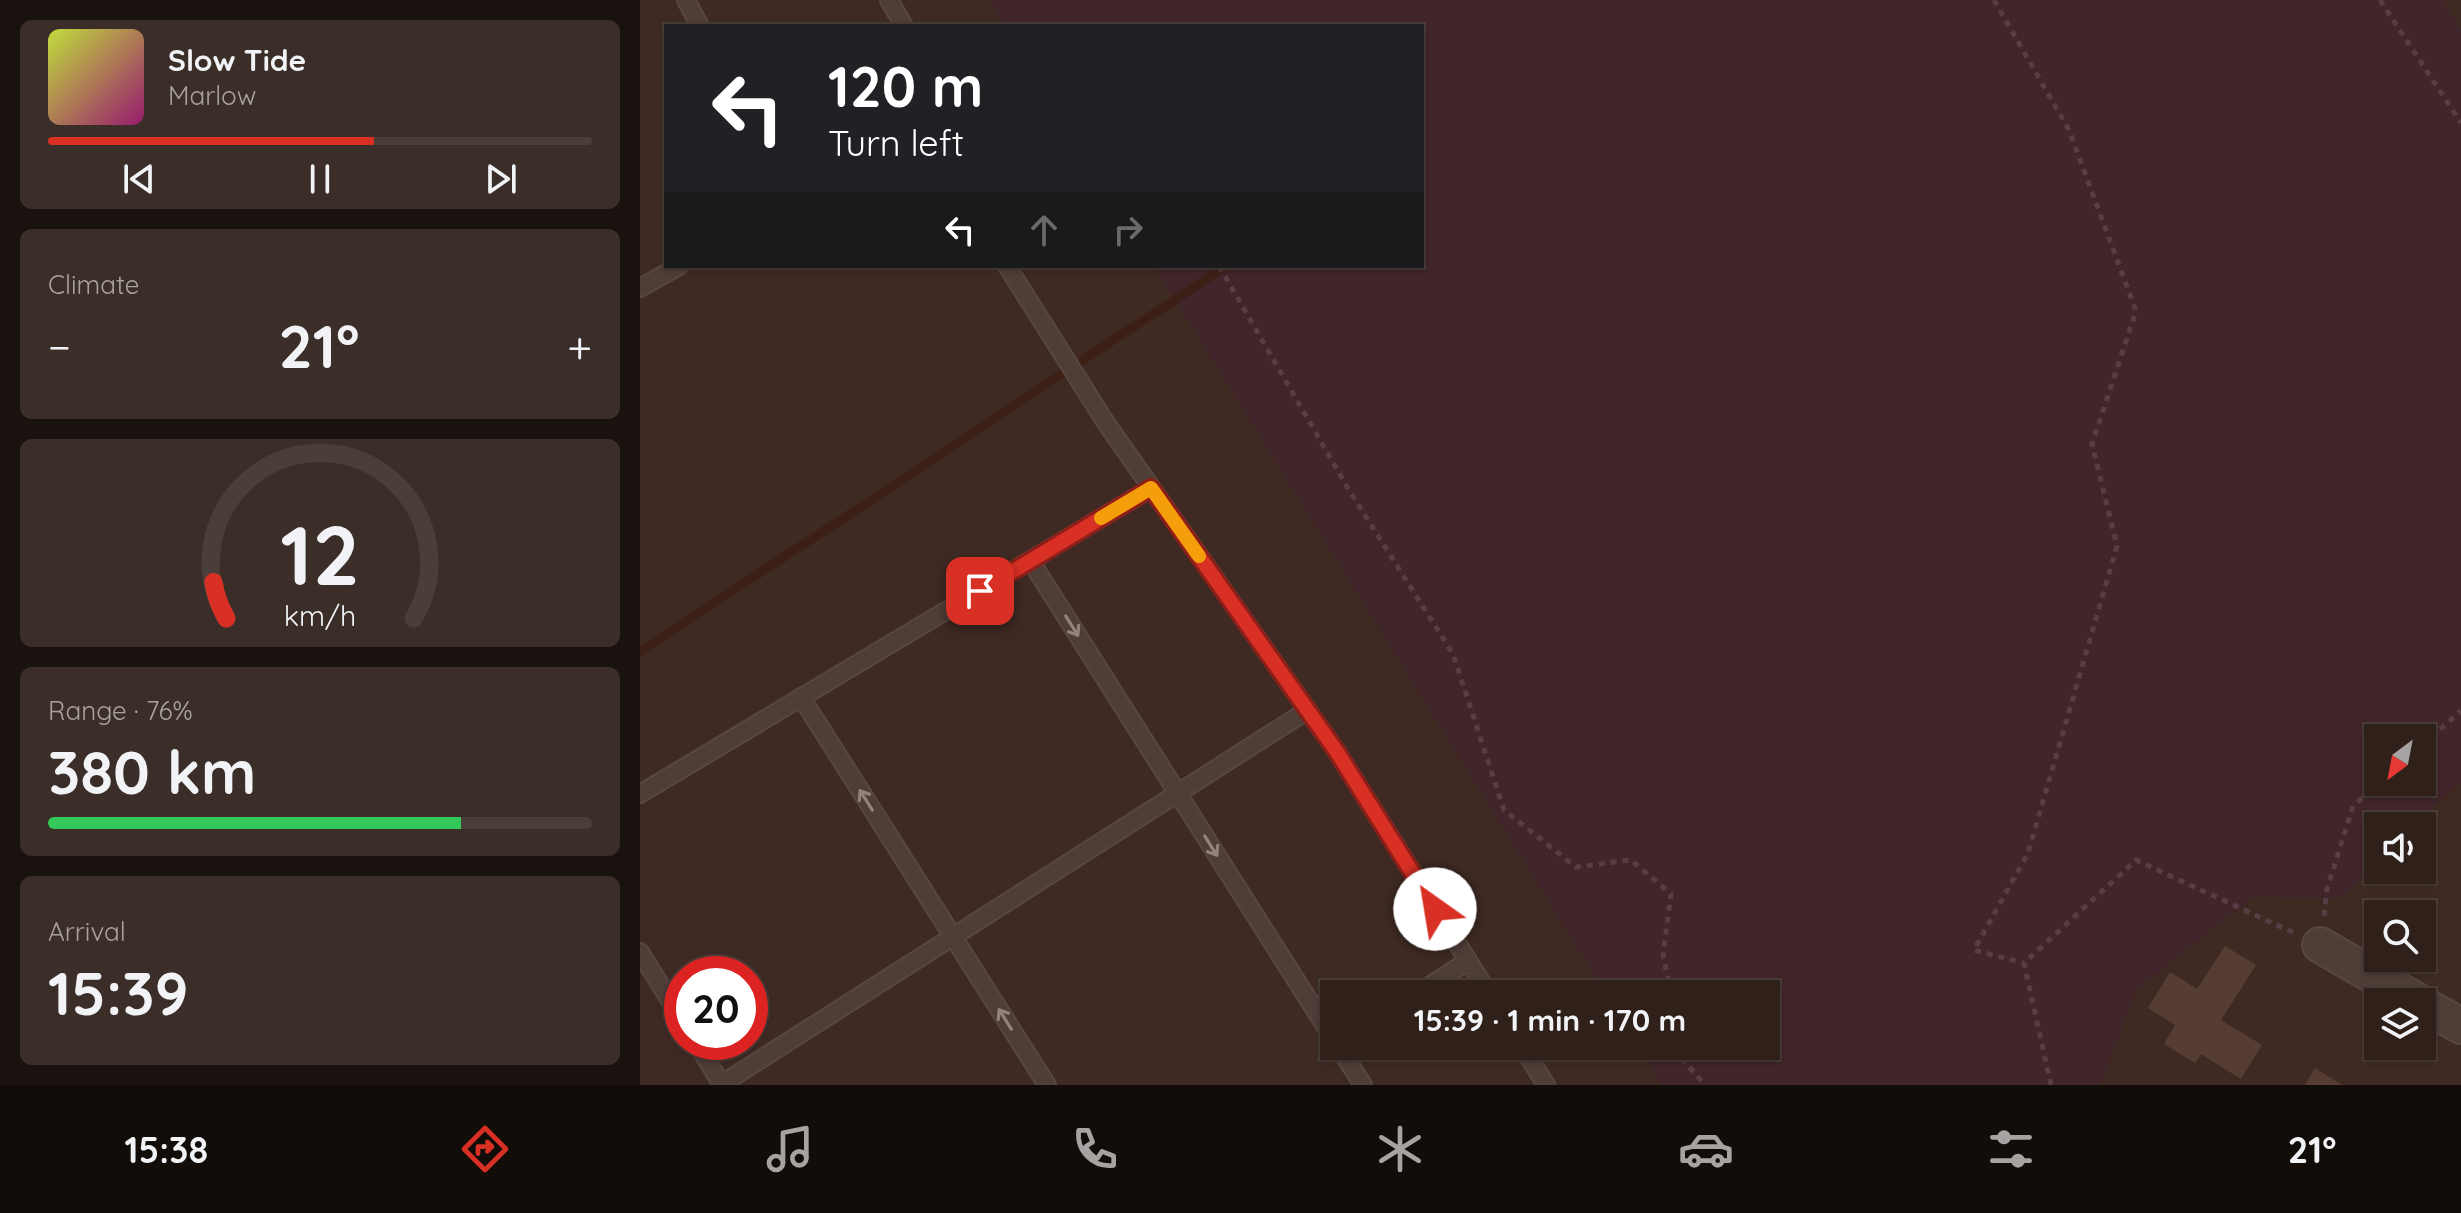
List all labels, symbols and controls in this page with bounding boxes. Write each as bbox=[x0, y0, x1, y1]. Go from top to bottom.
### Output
text: Slow Tide bbox=[168, 41, 306, 79]
text: 120 m bbox=[828, 51, 983, 121]
icon: left bbox=[696, 56, 800, 160]
text: Marlow bbox=[168, 79, 256, 112]
text: Turn left bbox=[828, 120, 964, 165]
icon: previous bbox=[117, 157, 161, 201]
icon: pause bbox=[298, 157, 342, 201]
icon: next bbox=[479, 157, 523, 201]
icon: left bbox=[938, 208, 982, 252]
icon: ahead bbox=[1022, 208, 1066, 252]
icon: right bbox=[1106, 208, 1150, 252]
text: Climate bbox=[48, 268, 139, 301]
text: 21° bbox=[279, 308, 360, 383]
text: − bbox=[48, 319, 71, 374]
text: + bbox=[567, 319, 592, 374]
text: 12 bbox=[280, 501, 360, 605]
pin bbox=[946, 557, 1014, 625]
icon: arrive bbox=[958, 569, 1002, 613]
text: km/h bbox=[284, 597, 356, 633]
one-way arrow bbox=[1065, 614, 1081, 637]
text: Range · 76% bbox=[48, 694, 193, 727]
north arrow bbox=[2364, 724, 2436, 796]
map controls bbox=[2364, 724, 2436, 1060]
text: 380 km bbox=[48, 734, 256, 809]
one-way arrow bbox=[857, 789, 874, 811]
button: sound bbox=[2364, 812, 2436, 884]
one-way arrow bbox=[1204, 834, 1220, 857]
position arrow bbox=[1393, 867, 1477, 951]
button: search bbox=[2364, 900, 2436, 972]
text: Arrival bbox=[48, 915, 126, 948]
text: 15:39 bbox=[48, 955, 189, 1030]
speed limit sign: 20 bbox=[664, 956, 768, 1060]
button: layers bbox=[2364, 988, 2436, 1060]
text: 15:39 · 1 min · 170 m bbox=[1414, 1001, 1686, 1039]
one-way arrow bbox=[997, 1008, 1013, 1031]
icon: directions bbox=[457, 1121, 513, 1177]
icon: music bbox=[762, 1121, 818, 1177]
icon: phone bbox=[1067, 1121, 1123, 1177]
icon: climate bbox=[1372, 1121, 1428, 1177]
icon: car bbox=[1678, 1121, 1734, 1177]
icon: filters bbox=[1983, 1121, 2039, 1177]
text: 15:38 bbox=[125, 1127, 208, 1172]
text: 21° bbox=[2288, 1127, 2336, 1172]

